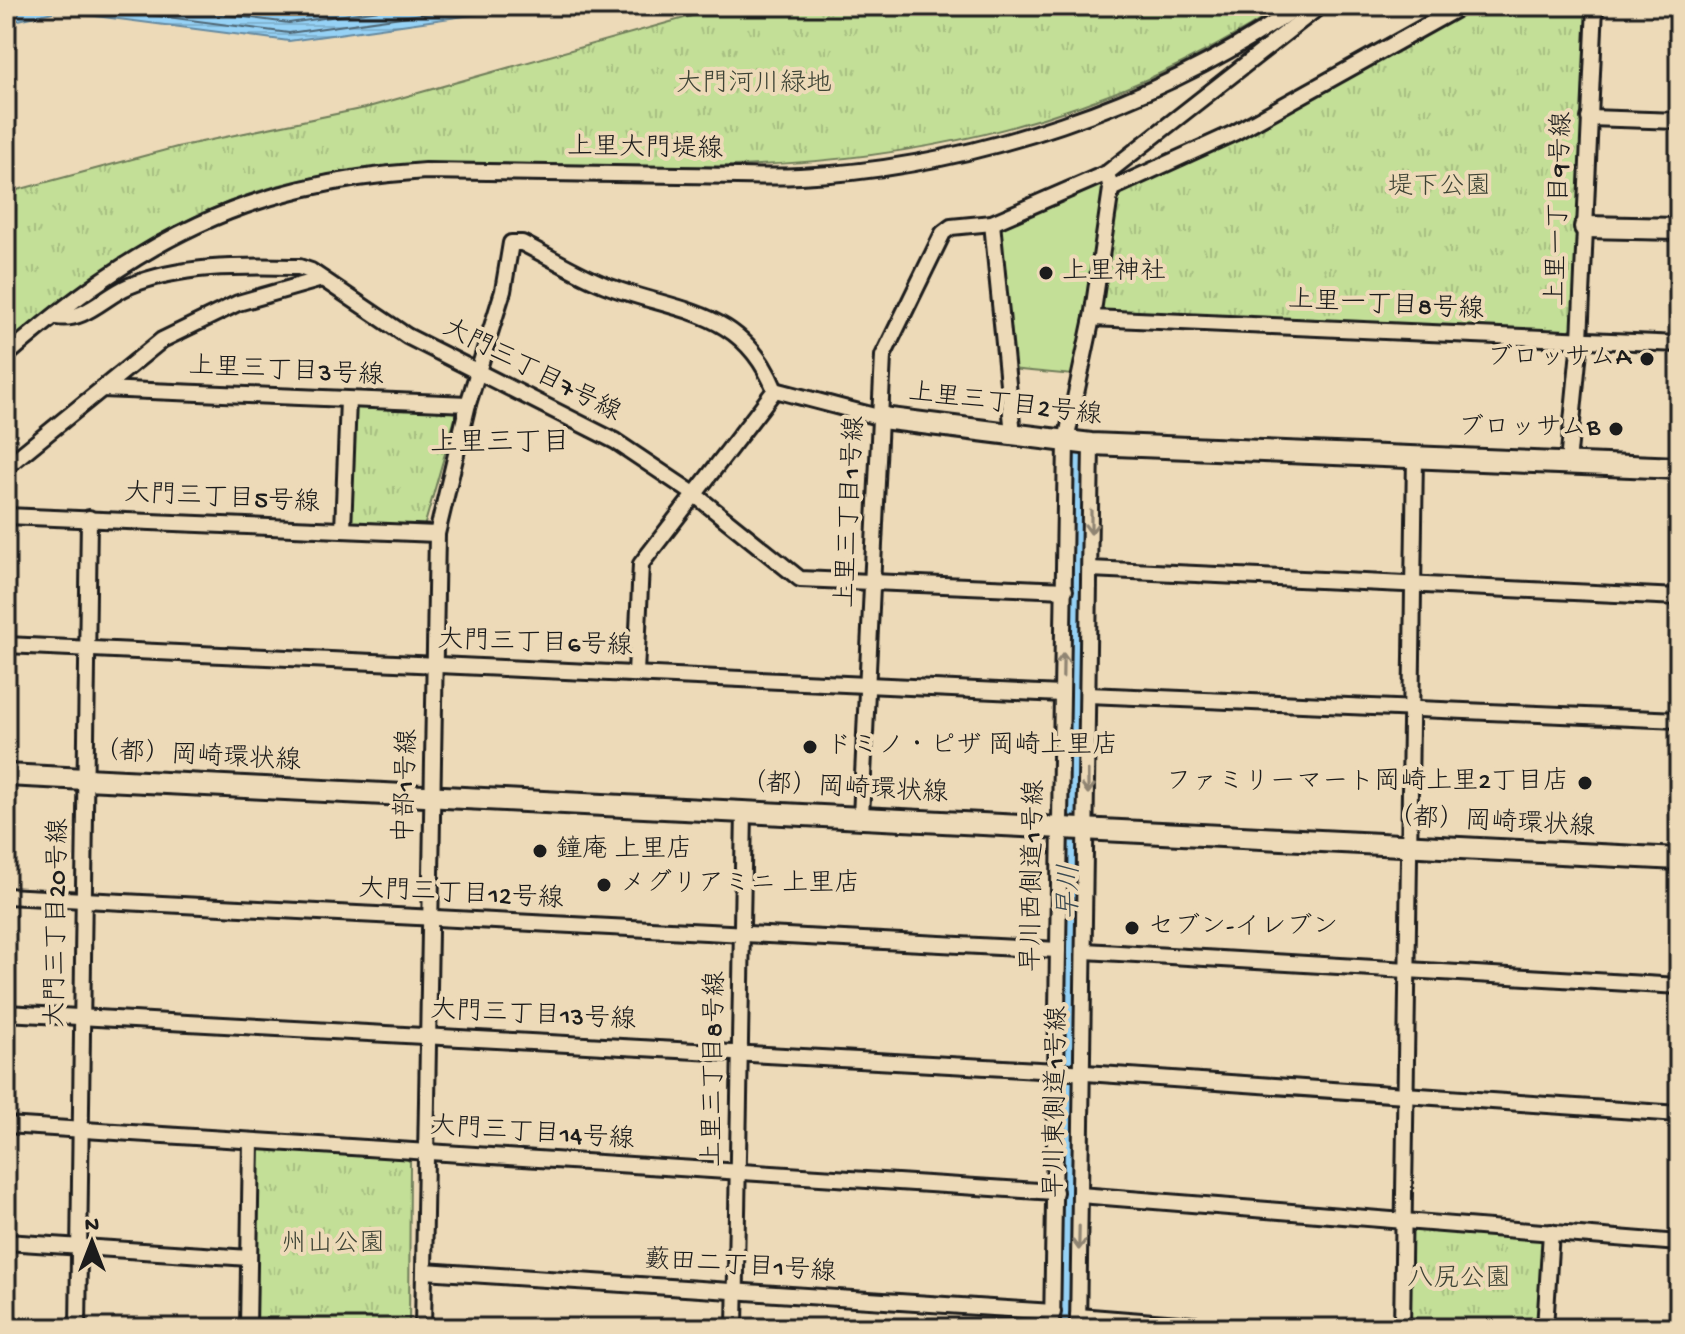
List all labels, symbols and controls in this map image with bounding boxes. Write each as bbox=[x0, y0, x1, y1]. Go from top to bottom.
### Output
park label: 大門河川緑地 bbox=[676, 69, 832, 101]
street label: 上里一丁目9号線 bbox=[1541, 111, 1580, 307]
street label: 上里大門堤線 bbox=[567, 132, 723, 167]
park label: 堤下公園 bbox=[1387, 173, 1491, 204]
place label: 上里神社 bbox=[1062, 257, 1166, 289]
marker: 上里神社 bbox=[1037, 264, 1055, 282]
street label: 上里一丁目8号線 bbox=[1287, 285, 1485, 328]
street label: 大門三丁目7号線 bbox=[437, 313, 626, 430]
place label: ブロッサムA bbox=[1487, 343, 1633, 375]
marker: ブロッサムA bbox=[1638, 350, 1656, 368]
street label: 上里三丁目3号線 bbox=[188, 351, 384, 394]
street label: 上里三丁目2号線 bbox=[906, 378, 1104, 433]
place label: ブロッサムB bbox=[1458, 413, 1601, 445]
street label: 上里三丁目1号線 bbox=[830, 415, 873, 609]
marker: ブロッサムB bbox=[1607, 420, 1625, 438]
district label: 上里三丁目 bbox=[430, 428, 570, 461]
street label: 大門三丁目5号線 bbox=[123, 478, 321, 521]
one-way arrow bbox=[1083, 508, 1099, 535]
street label: 大門三丁目6号線 bbox=[437, 625, 633, 664]
one-way arrow bbox=[1055, 652, 1071, 679]
street label: 中部1号線 bbox=[389, 728, 425, 844]
place label: ドミノ・ピザ 岡崎上里店 bbox=[826, 730, 1118, 763]
street label: （都）岡崎環状線 bbox=[92, 735, 302, 779]
marker: ドミノ・ピザ 岡崎上里店 bbox=[801, 738, 819, 756]
place label: ファミリーマート岡崎上里2丁目店 bbox=[1166, 766, 1569, 799]
street label: （都）岡崎環状線 bbox=[739, 767, 949, 811]
one-way arrow bbox=[1080, 768, 1095, 795]
marker: ファミリーマート岡崎上里2丁目店 bbox=[1576, 774, 1594, 792]
street label: 早川西側道1号線 bbox=[1017, 779, 1052, 973]
street label: （都）岡崎環状線 bbox=[1386, 801, 1596, 845]
street label: 大門三丁目20号線 bbox=[41, 818, 76, 1028]
place label: 鐘庵 上里店 bbox=[556, 834, 692, 867]
marker: 鐘庵 上里店 bbox=[531, 842, 549, 860]
water label: 早川 bbox=[1054, 864, 1088, 920]
place label: メグリアミニ 上里店 bbox=[620, 868, 860, 901]
street label: 大門三丁目12号線 bbox=[358, 874, 564, 917]
marker: メグリアミニ 上里店 bbox=[595, 876, 613, 894]
place label: セブン-イレブン bbox=[1148, 912, 1338, 944]
marker: セブン-イレブン bbox=[1123, 919, 1141, 937]
street label: 上里三丁目8号線 bbox=[698, 971, 733, 1167]
street label: 大門三丁目13号線 bbox=[429, 995, 637, 1038]
street label: 早川東側道1号線 bbox=[1039, 1005, 1075, 1199]
street label: 大門三丁目14号線 bbox=[429, 1111, 635, 1158]
north arrow bbox=[52, 1202, 132, 1282]
text: N bbox=[85, 1213, 99, 1239]
one-way arrow bbox=[1072, 1224, 1087, 1251]
park label: 州山公園 bbox=[281, 1229, 385, 1261]
street label: 藪田二丁目1号線 bbox=[643, 1244, 837, 1290]
park label: 八尻公園 bbox=[1407, 1265, 1511, 1296]

